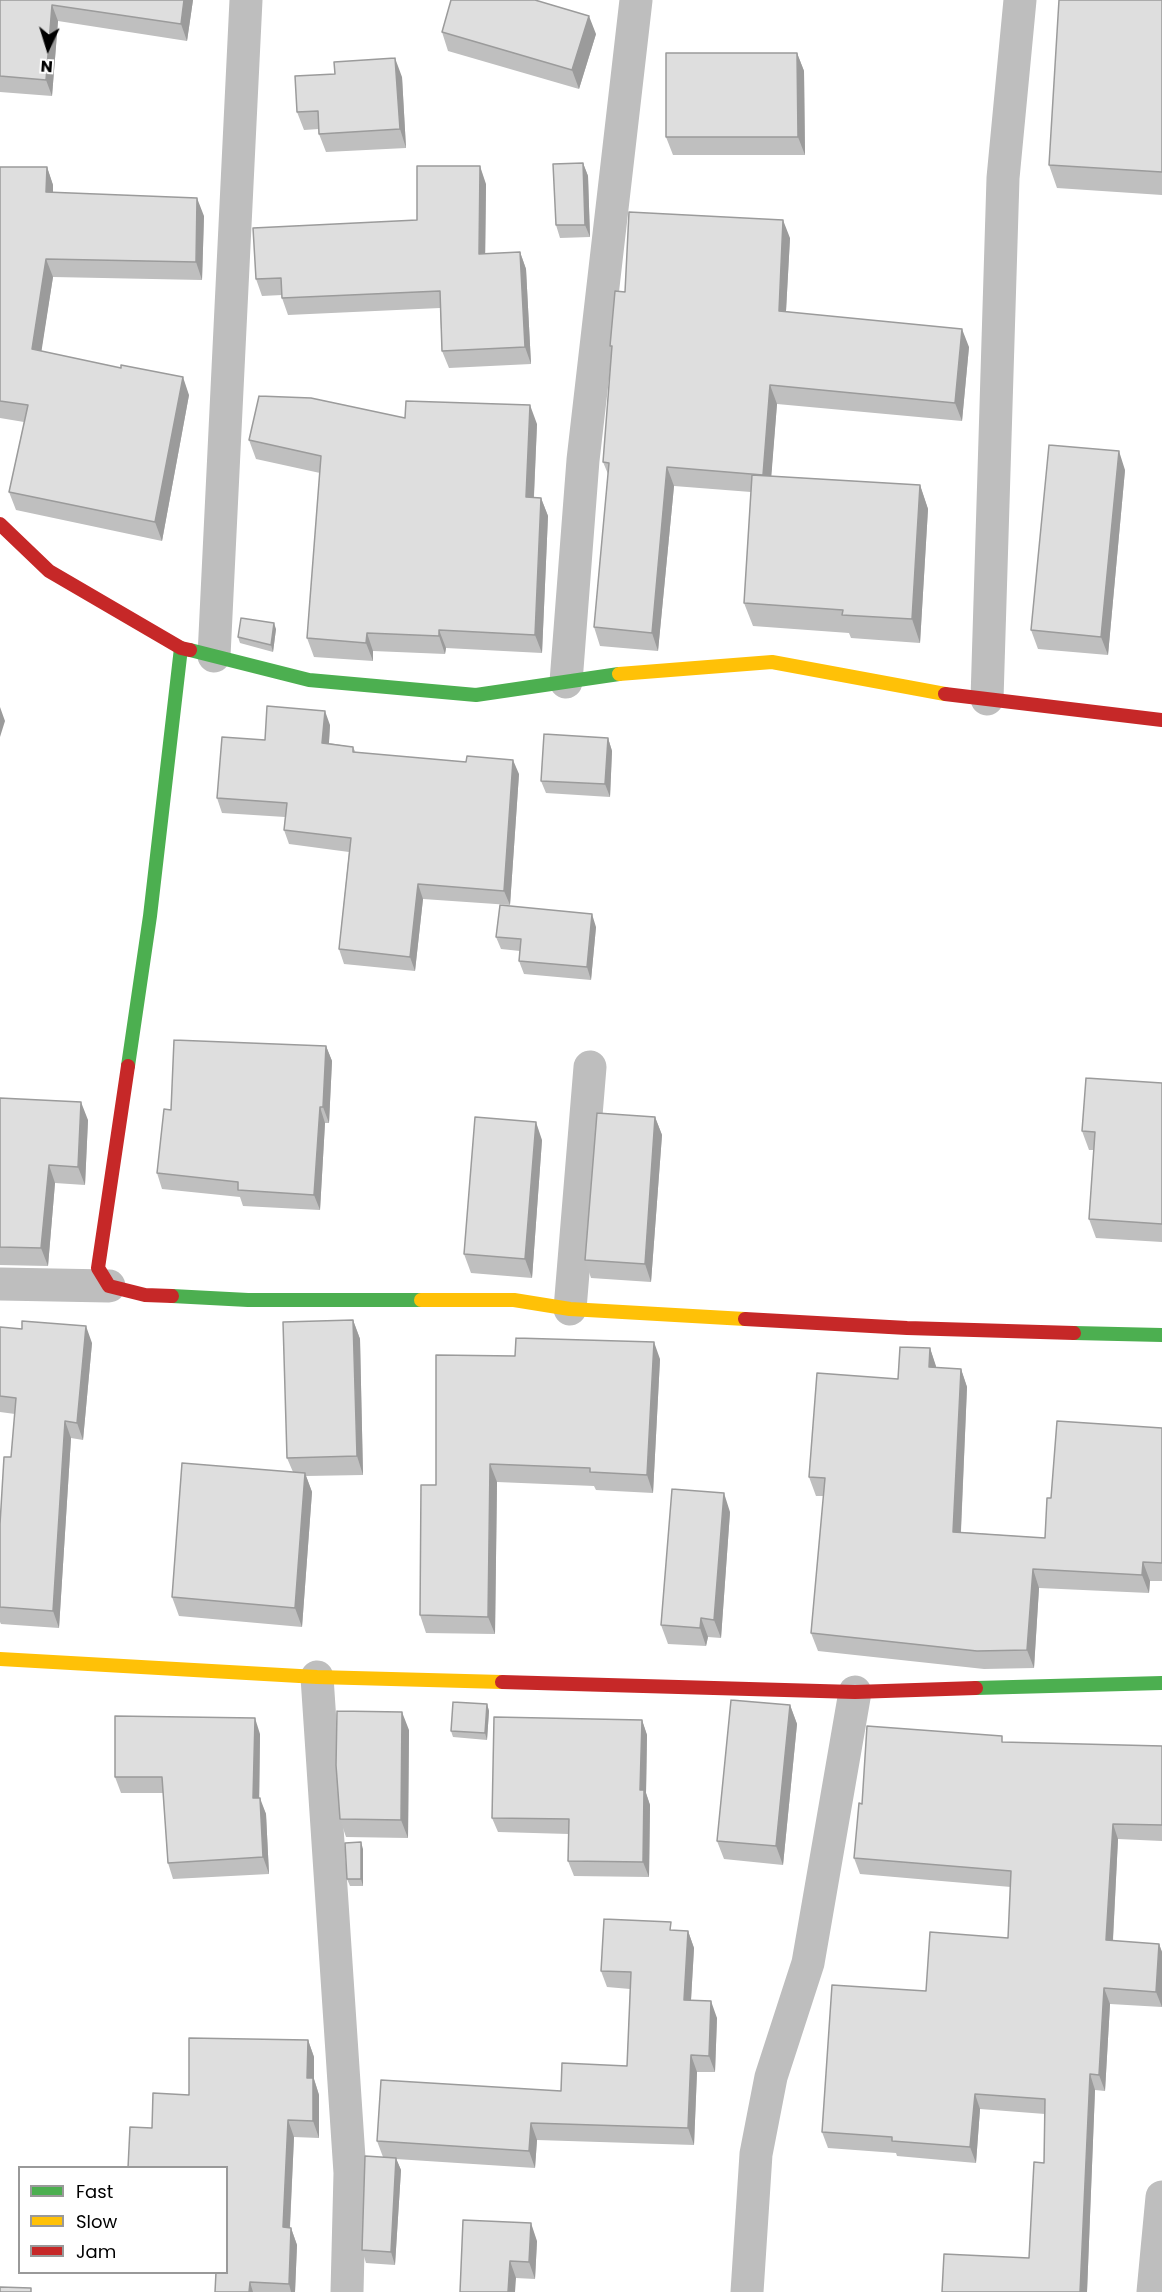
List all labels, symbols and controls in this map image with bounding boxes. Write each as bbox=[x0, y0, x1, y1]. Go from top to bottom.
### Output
north arrow bbox=[18, 18, 78, 78]
text: N bbox=[40, 55, 54, 78]
legend bbox=[18, 2166, 228, 2274]
text: Fast bbox=[76, 2179, 113, 2204]
text: Slow bbox=[76, 2209, 117, 2234]
text: Jam bbox=[76, 2239, 116, 2264]

